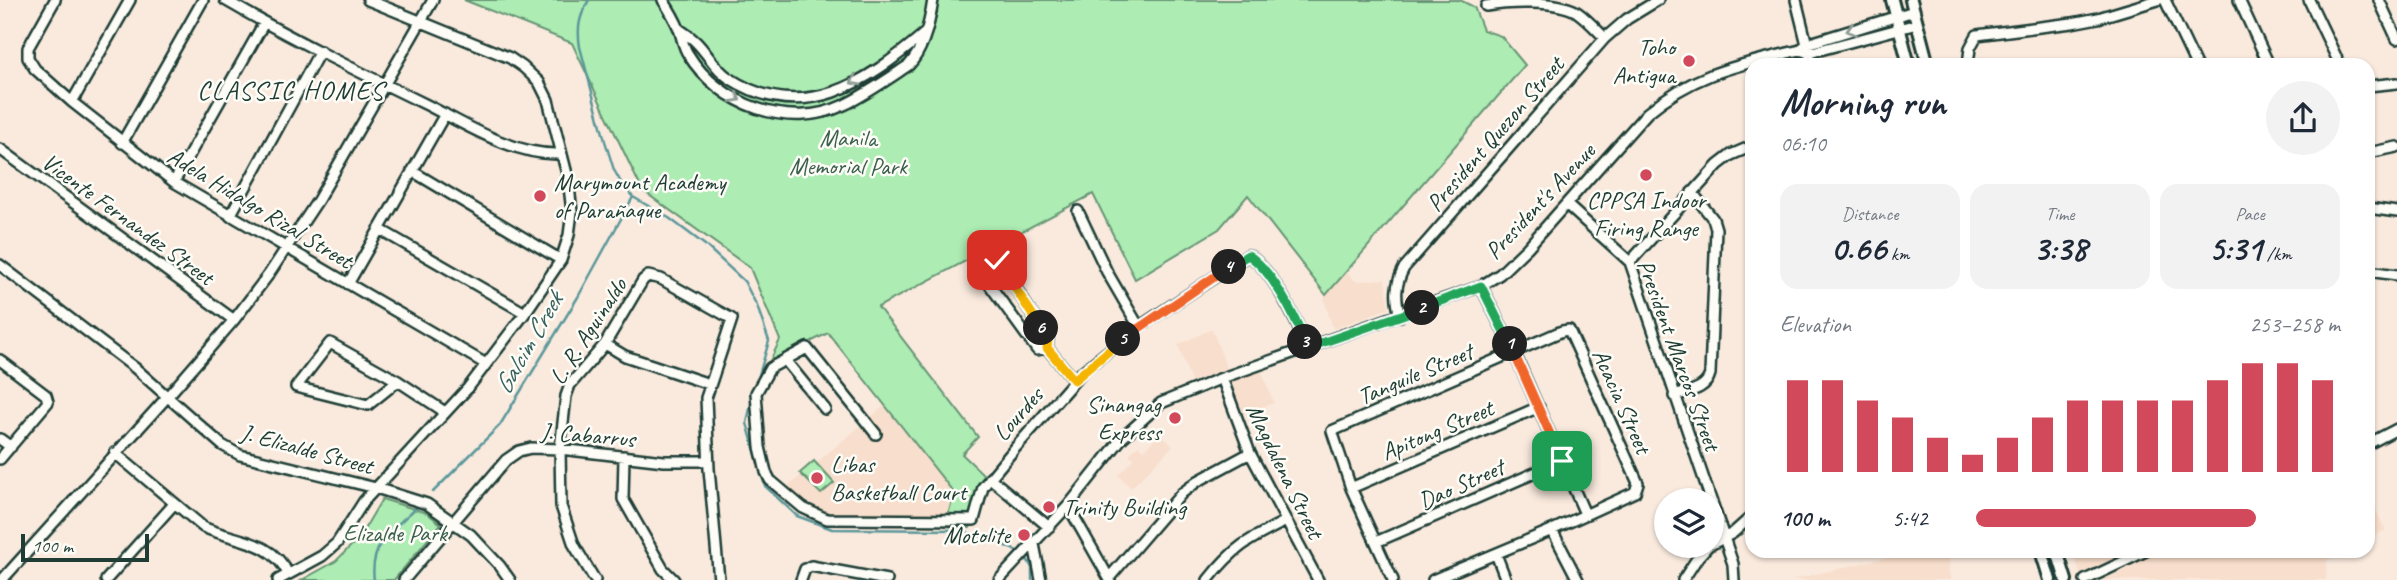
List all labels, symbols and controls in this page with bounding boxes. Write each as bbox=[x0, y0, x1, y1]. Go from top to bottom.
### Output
one-way arrow bbox=[1845, 21, 1857, 36]
place label: Toho Antigua bbox=[1613, 32, 1678, 90]
street label: President Quezon Street bbox=[1420, 49, 1572, 218]
marker: Toho Antigua bbox=[1681, 53, 1697, 69]
one-way arrow bbox=[850, 73, 862, 86]
district label: CLASSIC HOMES bbox=[197, 74, 388, 107]
text: Morning run bbox=[1780, 79, 1946, 126]
button: share bbox=[2266, 81, 2340, 155]
one-way arrow bbox=[728, 90, 741, 103]
park label: Manila Memorial Park bbox=[789, 123, 909, 181]
text: 06:10 bbox=[1780, 129, 1826, 158]
street label: President's Avenue bbox=[1478, 135, 1603, 265]
street label: Adela Hidalgo Rizal Street bbox=[162, 141, 360, 276]
street label: Vicente Fernandez Street bbox=[36, 146, 222, 293]
place label: Marymount Academy of Parañaque bbox=[554, 167, 727, 225]
marker: CPPSA Indoor Firing Range bbox=[1638, 167, 1654, 183]
place label: CPPSA Indoor Firing Range bbox=[1587, 185, 1708, 243]
marker: Marymount Academy of Parañaque bbox=[532, 188, 548, 204]
text: Distance bbox=[1842, 202, 1898, 226]
text: Time bbox=[2045, 202, 2075, 226]
text: Pace bbox=[2235, 202, 2265, 226]
text: 0.66 bbox=[1831, 226, 1886, 271]
text: 3:38 bbox=[2033, 226, 2087, 271]
text: 5:31 bbox=[2208, 226, 2262, 271]
pin bbox=[967, 230, 1027, 290]
icon: check bbox=[978, 241, 1016, 279]
text: km bbox=[1886, 242, 1909, 266]
text: /km bbox=[2262, 242, 2292, 266]
pin: 4 bbox=[1212, 250, 1246, 284]
text: 4 bbox=[1224, 254, 1233, 278]
street label: President Marcos Street bbox=[1630, 255, 1728, 457]
street label: L. R. Aguinaldo bbox=[543, 271, 634, 390]
water label: Galcim Creek bbox=[486, 283, 573, 400]
pin: 2 bbox=[1404, 290, 1440, 326]
text: 2 bbox=[1417, 295, 1426, 319]
pin: 6 bbox=[1024, 310, 1058, 346]
text: Elevation bbox=[1780, 310, 1851, 339]
text: 253–258 m bbox=[2249, 310, 2340, 339]
text: 6 bbox=[1036, 315, 1045, 339]
pin: 5 bbox=[1106, 322, 1140, 356]
pin: 3 bbox=[1288, 324, 1322, 360]
text: 5 bbox=[1118, 326, 1127, 350]
pin: 1 bbox=[1492, 326, 1528, 362]
text: 3 bbox=[1300, 329, 1309, 353]
text: 1 bbox=[1505, 331, 1514, 355]
street label: Tanguile Street bbox=[1353, 335, 1480, 412]
street label: Acacia Street bbox=[1586, 344, 1659, 460]
street label: Lourdes bbox=[986, 380, 1051, 447]
place label: Sinangag Express bbox=[1086, 389, 1163, 447]
street label: Apitong Street bbox=[1376, 392, 1499, 467]
street label: Magdalena Street bbox=[1239, 399, 1331, 545]
marker: Sinangag Express bbox=[1167, 410, 1183, 426]
street label: J. Cabarrus bbox=[539, 416, 639, 454]
street label: J. Elizalde Street bbox=[237, 417, 378, 482]
pin bbox=[1532, 431, 1592, 491]
icon: arrive bbox=[1543, 442, 1581, 480]
place label: Libas Basketball Court bbox=[831, 449, 968, 507]
street label: Dao Street bbox=[1414, 451, 1511, 516]
marker: Libas Basketball Court bbox=[809, 470, 825, 486]
map controls bbox=[1654, 488, 1724, 558]
button: layers bbox=[1654, 488, 1724, 558]
place label: Trinity Building bbox=[1063, 492, 1188, 522]
marker: Trinity Building bbox=[1041, 499, 1057, 515]
text: 100 m bbox=[1780, 504, 1830, 533]
text: 5:42 bbox=[1892, 504, 1928, 533]
park label: Elizalde Park bbox=[343, 518, 449, 548]
place label: Motolite bbox=[944, 520, 1012, 550]
marker: Motolite bbox=[1016, 527, 1032, 543]
scale bar bbox=[21, 531, 149, 563]
text: 100 m bbox=[32, 534, 73, 558]

